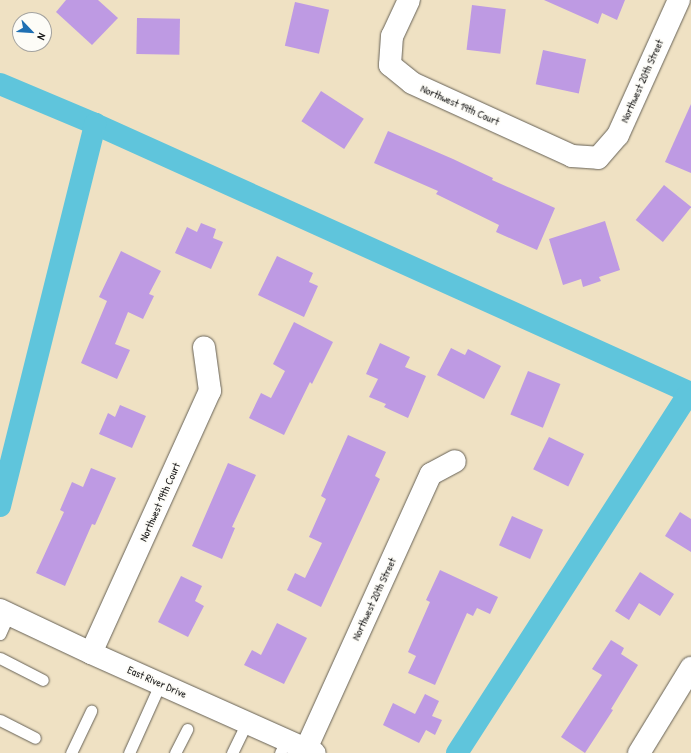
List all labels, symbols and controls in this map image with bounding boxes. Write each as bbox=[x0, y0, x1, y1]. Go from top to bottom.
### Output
north arrow bbox=[12, 12, 52, 52]
text: N bbox=[34, 31, 50, 42]
street label: Northwest 20th Street bbox=[618, 37, 666, 125]
street label: Northwest 19th Court bbox=[419, 82, 501, 128]
street label: Northwest 19th Court bbox=[137, 461, 183, 543]
street label: Northwest 20th Street bbox=[349, 556, 399, 642]
street label: East River Drive bbox=[125, 663, 189, 701]

